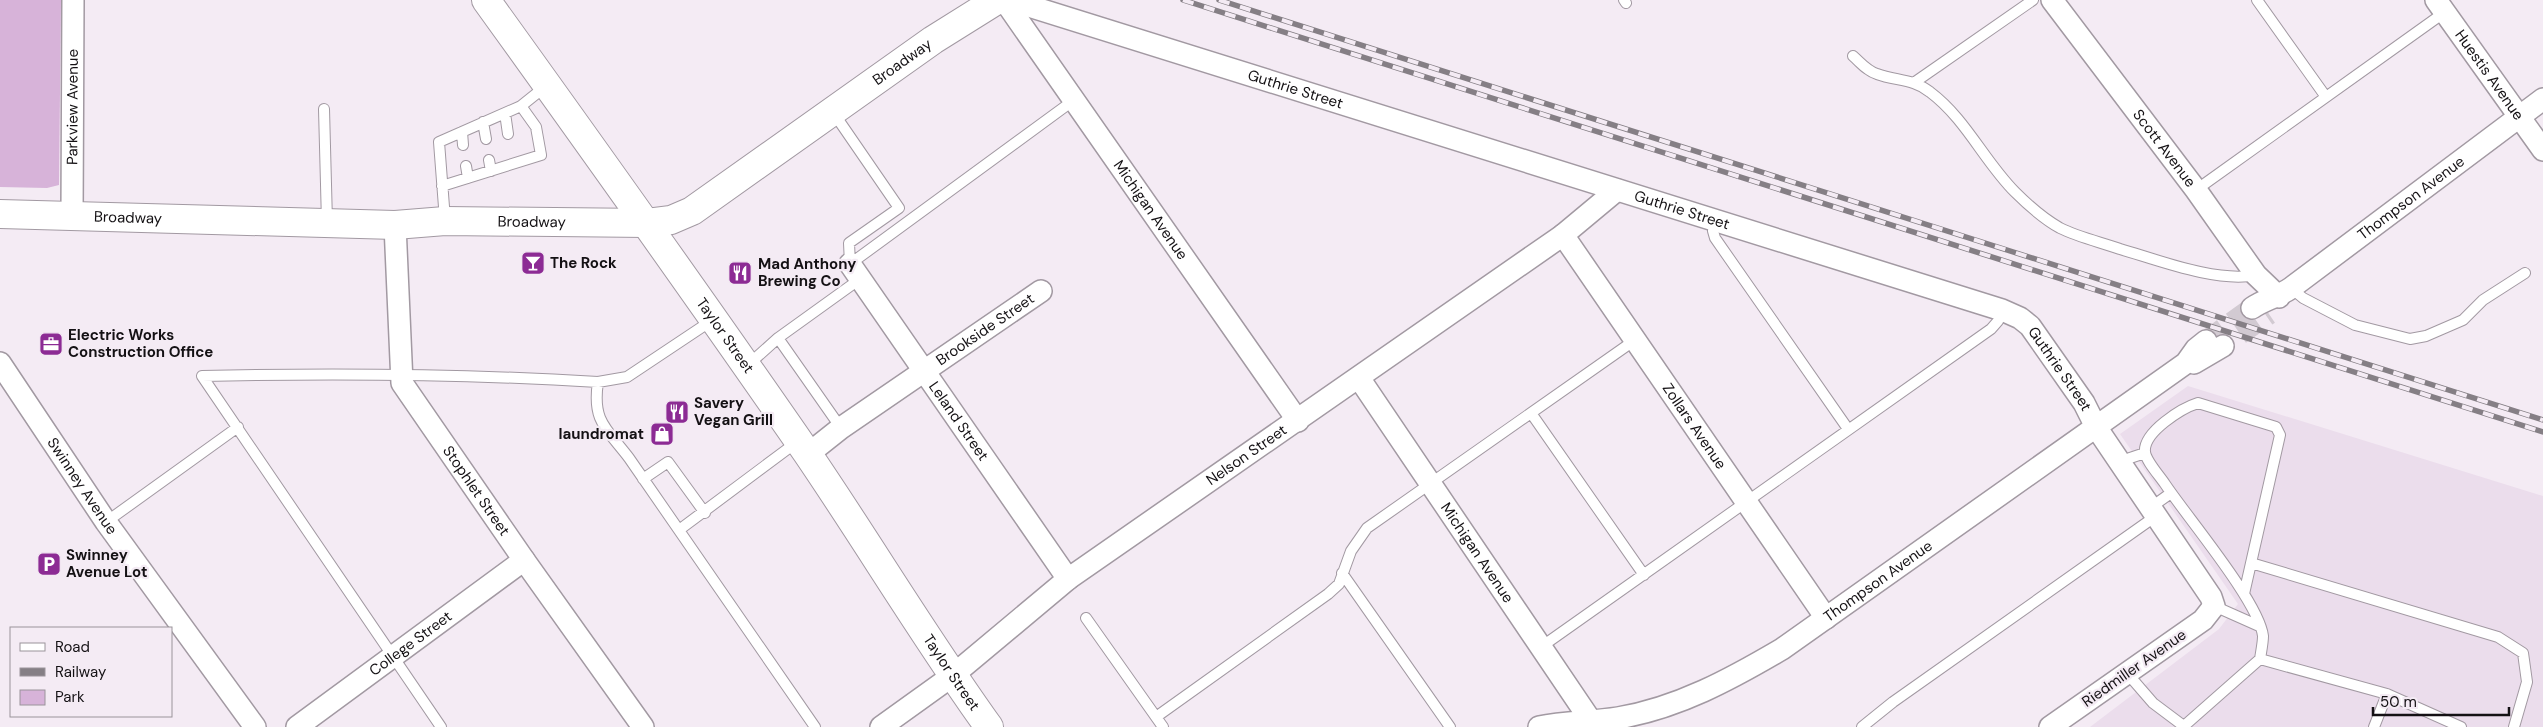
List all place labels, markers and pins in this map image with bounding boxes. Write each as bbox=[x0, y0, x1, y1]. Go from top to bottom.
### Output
bar icon: The Rock bbox=[520, 250, 546, 276]
place label: The Rock bbox=[550, 253, 617, 273]
place label: Mad Anthony Brewing Co bbox=[758, 254, 856, 291]
restaurant icon: Mad Anthony Brewing Co bbox=[727, 260, 753, 286]
place label: Electric Works Construction Office bbox=[68, 325, 213, 362]
office icon: Electric Works Construction Office bbox=[38, 331, 64, 357]
place label: Savery Vegan Grill bbox=[694, 393, 773, 430]
restaurant icon: Savery Vegan Grill bbox=[664, 399, 690, 425]
shop icon: laundromat bbox=[649, 421, 675, 447]
place label: laundromat bbox=[558, 424, 644, 444]
place label: Swinney Avenue Lot bbox=[66, 545, 147, 582]
parking icon: Swinney Avenue Lot bbox=[36, 551, 62, 577]

